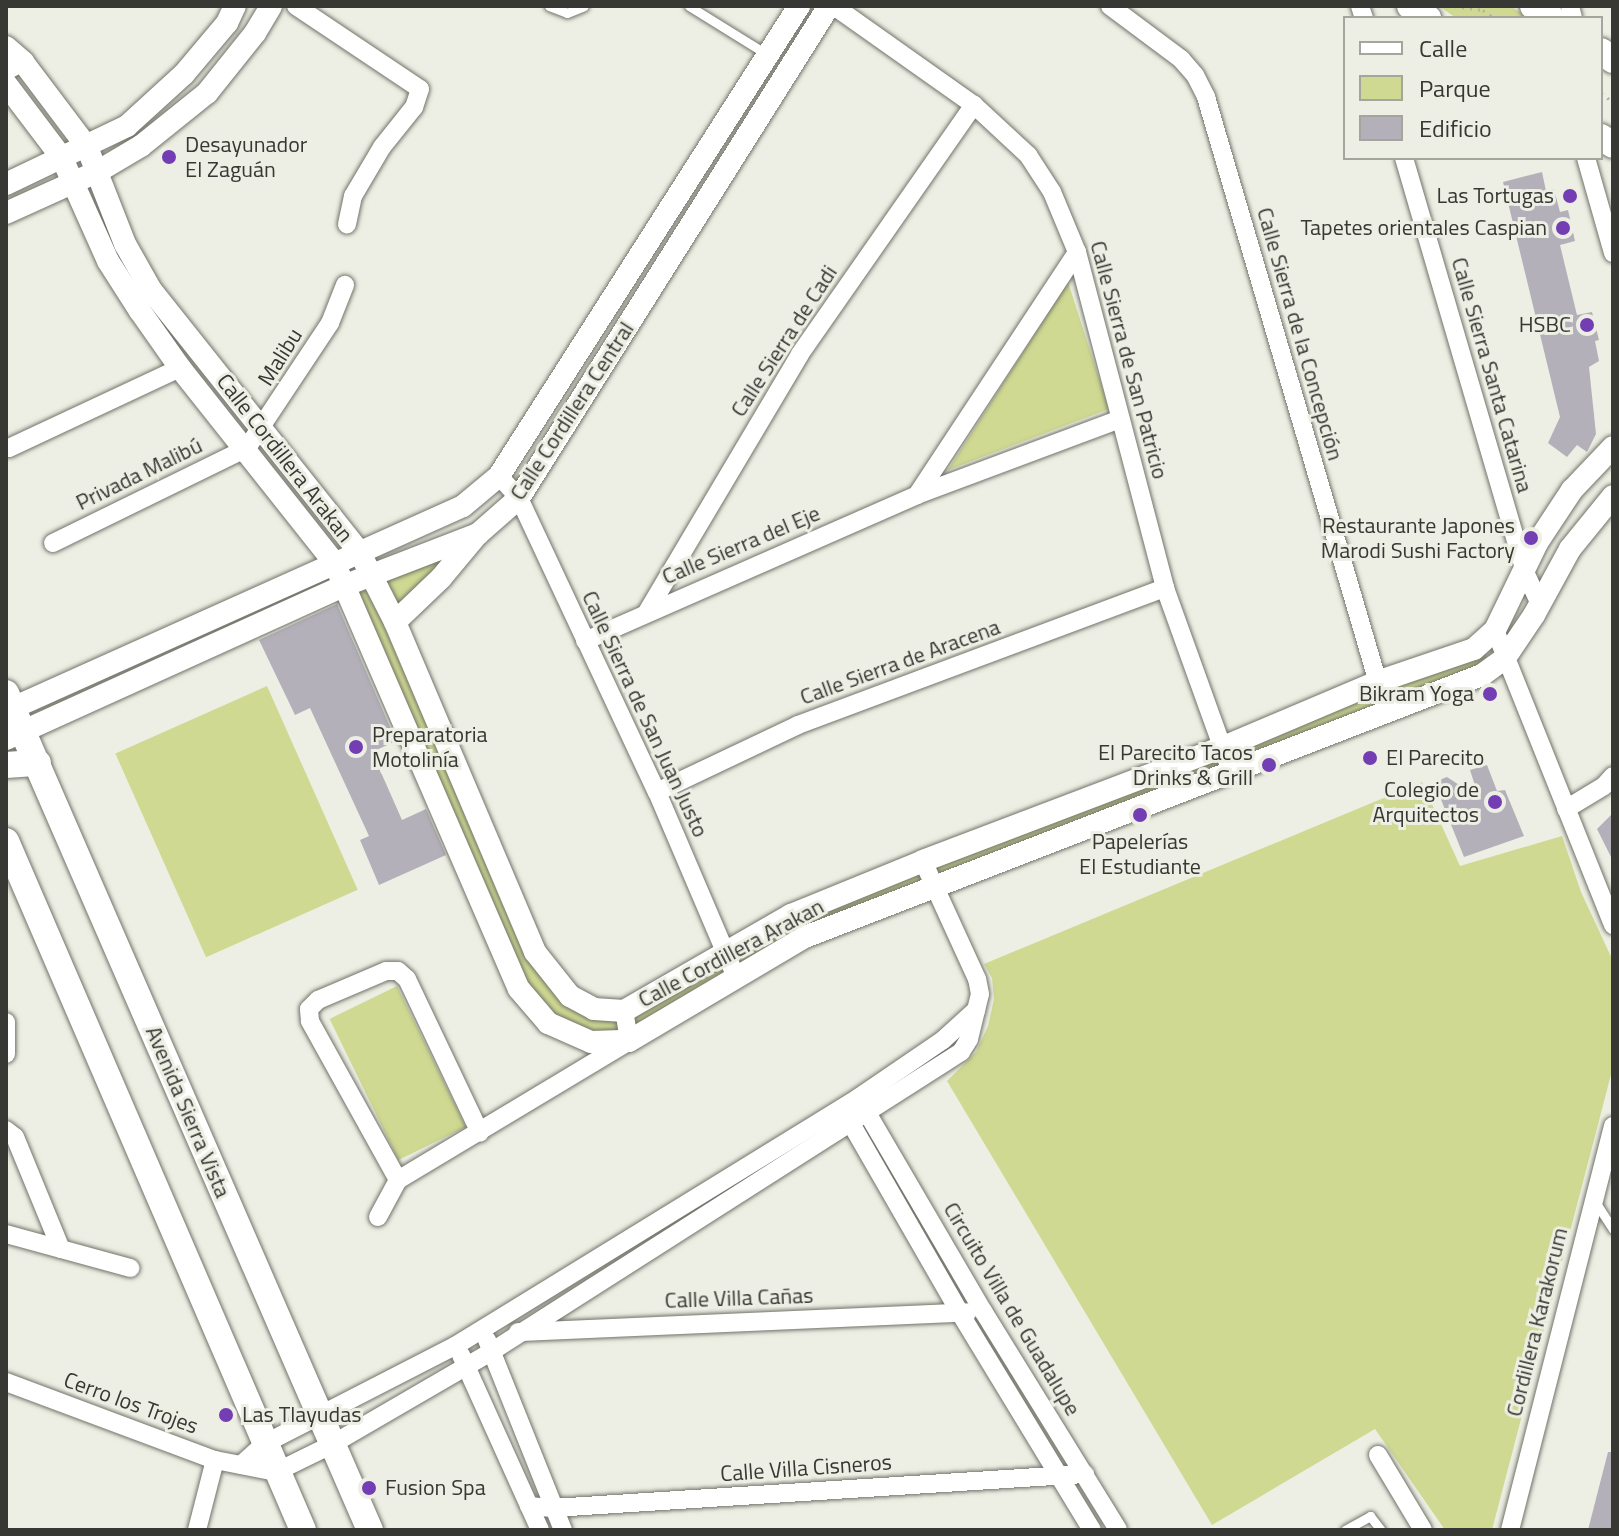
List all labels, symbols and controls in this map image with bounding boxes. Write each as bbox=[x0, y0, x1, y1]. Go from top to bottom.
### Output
legend bbox=[1343, 16, 1603, 160]
text: Calle bbox=[1419, 30, 1467, 66]
text: Parque bbox=[1419, 70, 1491, 106]
text: Edificio bbox=[1419, 110, 1492, 146]
place label: Desayunador El Zaguán bbox=[185, 131, 307, 182]
marker: Desayunador El Zaguán bbox=[160, 148, 178, 166]
place label: Las Tortugas bbox=[1437, 183, 1554, 209]
marker: Las Tortugas bbox=[1561, 187, 1579, 205]
street label: Calle Sierra de la Concepción bbox=[1251, 205, 1349, 463]
place label: Tapetes orientales Caspian bbox=[1300, 215, 1547, 241]
marker: Tapetes orientales Caspian bbox=[1554, 219, 1572, 237]
street label: Calle Sierra de San Patricio bbox=[1084, 238, 1174, 482]
street label: Calle Sierra Santa Catarina bbox=[1446, 254, 1538, 496]
street label: Calle Sierra de Cadi bbox=[725, 260, 843, 422]
place label: HSBC bbox=[1519, 312, 1571, 338]
marker: HSBC bbox=[1578, 316, 1596, 334]
street label: Calle Cordillera Central bbox=[505, 317, 639, 505]
street label: Malibu bbox=[252, 323, 308, 391]
street label: Calle Cordillera Arakan bbox=[211, 369, 359, 547]
street label: Privada Malibú bbox=[72, 432, 206, 516]
street label: Calle Sierra del Eje bbox=[658, 500, 824, 590]
place label: Restaurante Japones Marodi Sushi Factory bbox=[1321, 512, 1515, 564]
marker: Restaurante Japones Marodi Sushi Factory bbox=[1522, 529, 1540, 547]
street label: Calle Sierra de San Juan Justo bbox=[576, 587, 714, 841]
street label: Calle Sierra de Aracena bbox=[796, 614, 1004, 710]
place label: Bikram Yoga bbox=[1359, 681, 1474, 707]
marker: Bikram Yoga bbox=[1481, 685, 1499, 703]
place label: Preparatoria Motolinía bbox=[372, 721, 488, 772]
marker: Preparatoria Motolinía bbox=[347, 738, 365, 756]
place label: El Parecito Tacos Drinks & Grill bbox=[1098, 739, 1253, 790]
place label: El Parecito bbox=[1386, 745, 1484, 771]
marker: El Parecito bbox=[1361, 749, 1379, 767]
marker: El Parecito Tacos Drinks & Grill bbox=[1260, 756, 1278, 774]
place label: Colegio de Arquitectos bbox=[1372, 776, 1479, 828]
marker: Colegio de Arquitectos bbox=[1486, 793, 1504, 811]
marker: Papelerías El Estudiante bbox=[1131, 806, 1149, 824]
place label: Papelerías El Estudiante bbox=[1079, 828, 1201, 880]
street label: Calle Cordillera Arakan bbox=[634, 893, 828, 1013]
street label: Avenida Sierra Vista bbox=[140, 1022, 236, 1202]
street label: Circuito Villa de Guadalupe bbox=[938, 1198, 1086, 1420]
street label: Cordillera Karakorum bbox=[1501, 1225, 1573, 1419]
street label: Calle Villa Cañas bbox=[664, 1282, 814, 1314]
street label: Cerro los Trojes bbox=[60, 1366, 202, 1440]
place label: Las Tlayudas bbox=[242, 1402, 361, 1428]
marker: Las Tlayudas bbox=[217, 1406, 235, 1424]
street label: Calle Villa Cisneros bbox=[719, 1449, 893, 1487]
place label: Fusion Spa bbox=[385, 1475, 486, 1501]
marker: Fusion Spa bbox=[360, 1479, 378, 1497]

